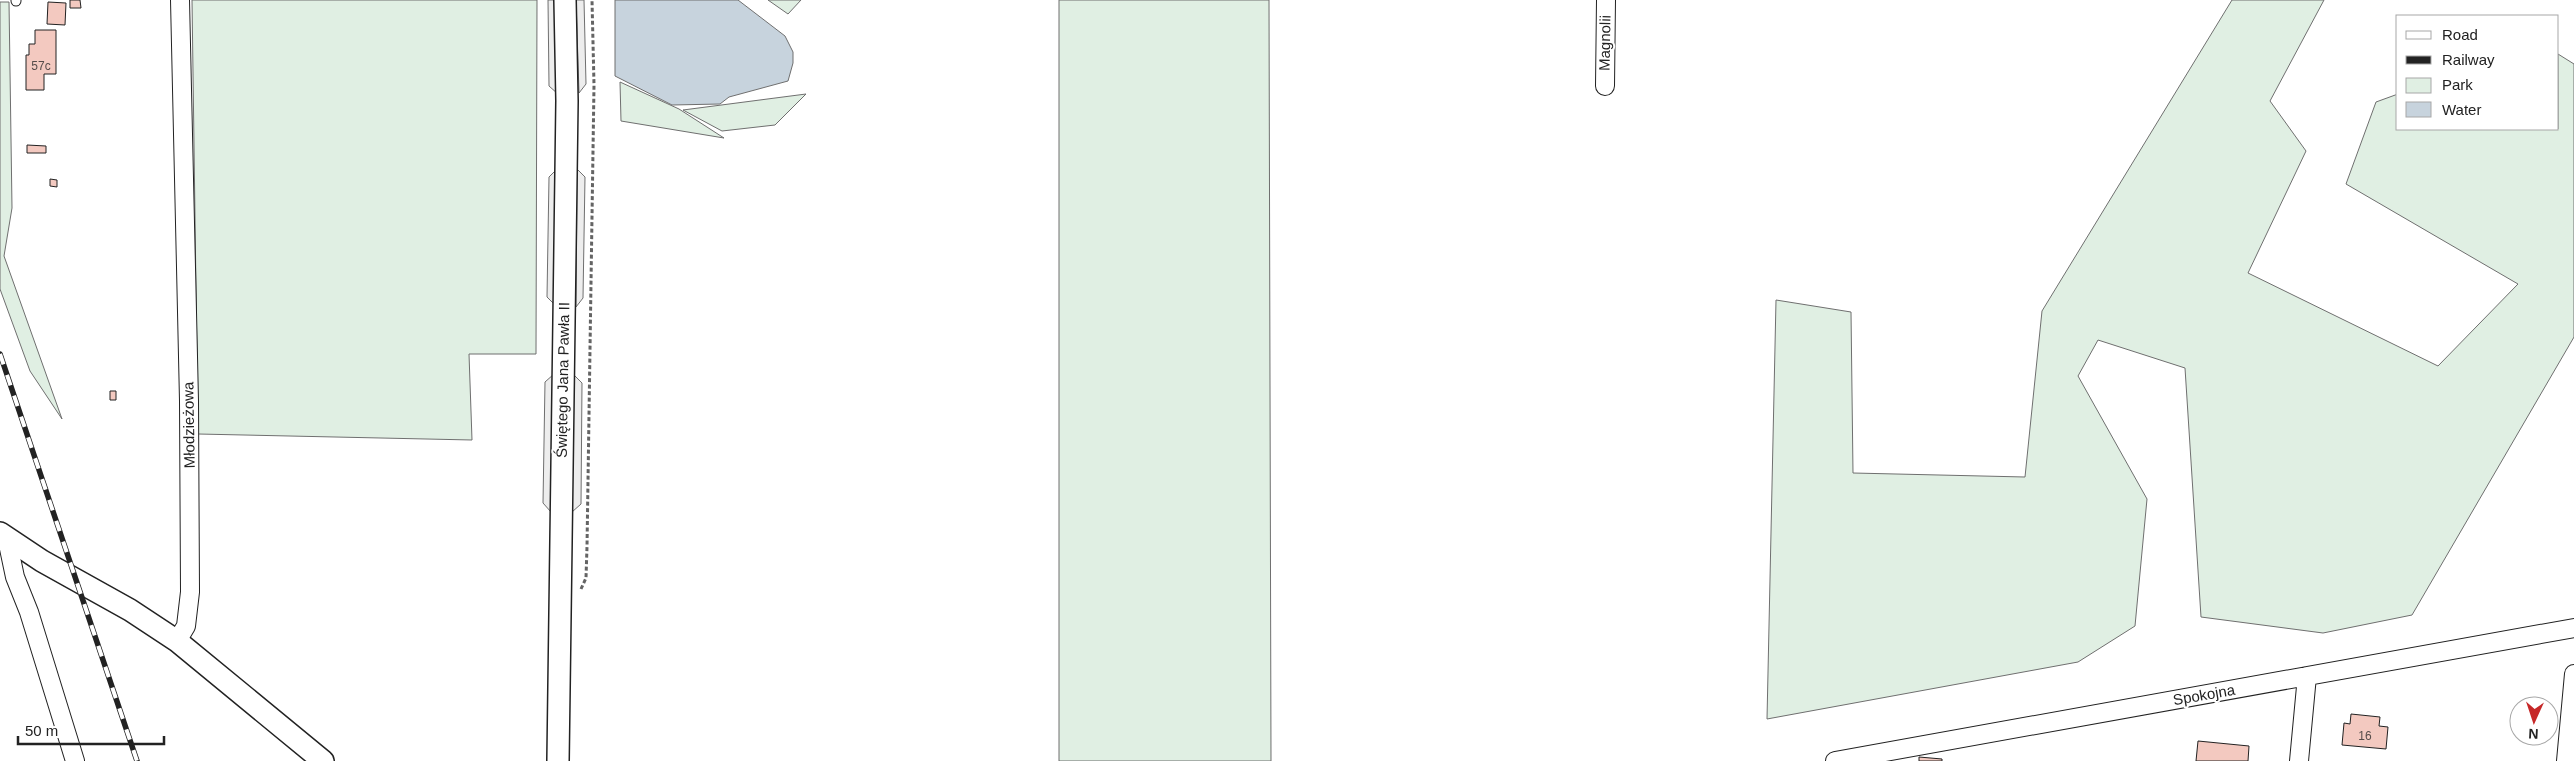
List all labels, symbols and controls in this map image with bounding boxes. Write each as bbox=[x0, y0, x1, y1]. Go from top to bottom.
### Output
street label: Magnolii bbox=[1596, 15, 1613, 71]
legend bbox=[2396, 15, 2559, 130]
text: Road bbox=[2442, 26, 2478, 43]
text: Railway bbox=[2442, 51, 2495, 68]
house number: 57c bbox=[31, 59, 51, 73]
text: Park bbox=[2442, 76, 2473, 93]
text: Water bbox=[2442, 101, 2481, 118]
street label: Świętego Jana Pawła II bbox=[553, 302, 572, 458]
street label: Młodzieżowa bbox=[179, 381, 198, 469]
street label: Spokojna bbox=[2172, 681, 2237, 708]
north arrow bbox=[2509, 696, 2559, 746]
scale bar bbox=[18, 714, 164, 746]
text: 50 m bbox=[25, 722, 58, 739]
text: N bbox=[2528, 726, 2539, 742]
house number: 16 bbox=[2358, 729, 2372, 743]

